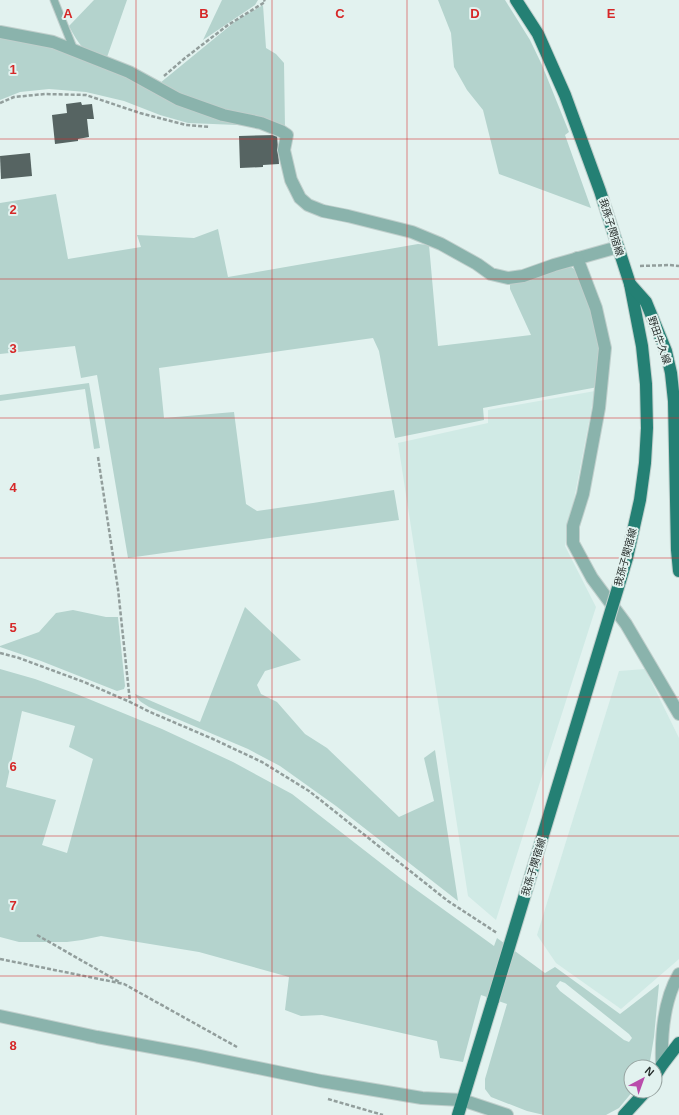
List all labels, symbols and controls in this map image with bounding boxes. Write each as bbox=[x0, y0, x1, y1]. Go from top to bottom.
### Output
text: A bbox=[63, 6, 73, 21]
text: B bbox=[199, 6, 209, 21]
text: C bbox=[335, 6, 345, 21]
text: D bbox=[470, 6, 480, 21]
text: E bbox=[607, 6, 616, 21]
text: 1 bbox=[9, 62, 17, 77]
street label: 我孫子関宿線 bbox=[597, 197, 626, 257]
text: 2 bbox=[9, 202, 17, 217]
street label: 野田牛久線 bbox=[646, 315, 673, 366]
text: 3 bbox=[9, 341, 17, 356]
text: 4 bbox=[9, 480, 17, 495]
street label: 我孫子関宿線 bbox=[612, 527, 639, 588]
text: 5 bbox=[9, 620, 17, 635]
text: 6 bbox=[9, 759, 17, 774]
street label: 我孫子関宿線 bbox=[519, 837, 548, 897]
text: 7 bbox=[9, 898, 17, 913]
text: 8 bbox=[9, 1038, 17, 1053]
north arrow bbox=[623, 1059, 663, 1099]
text: N bbox=[643, 1064, 657, 1079]

